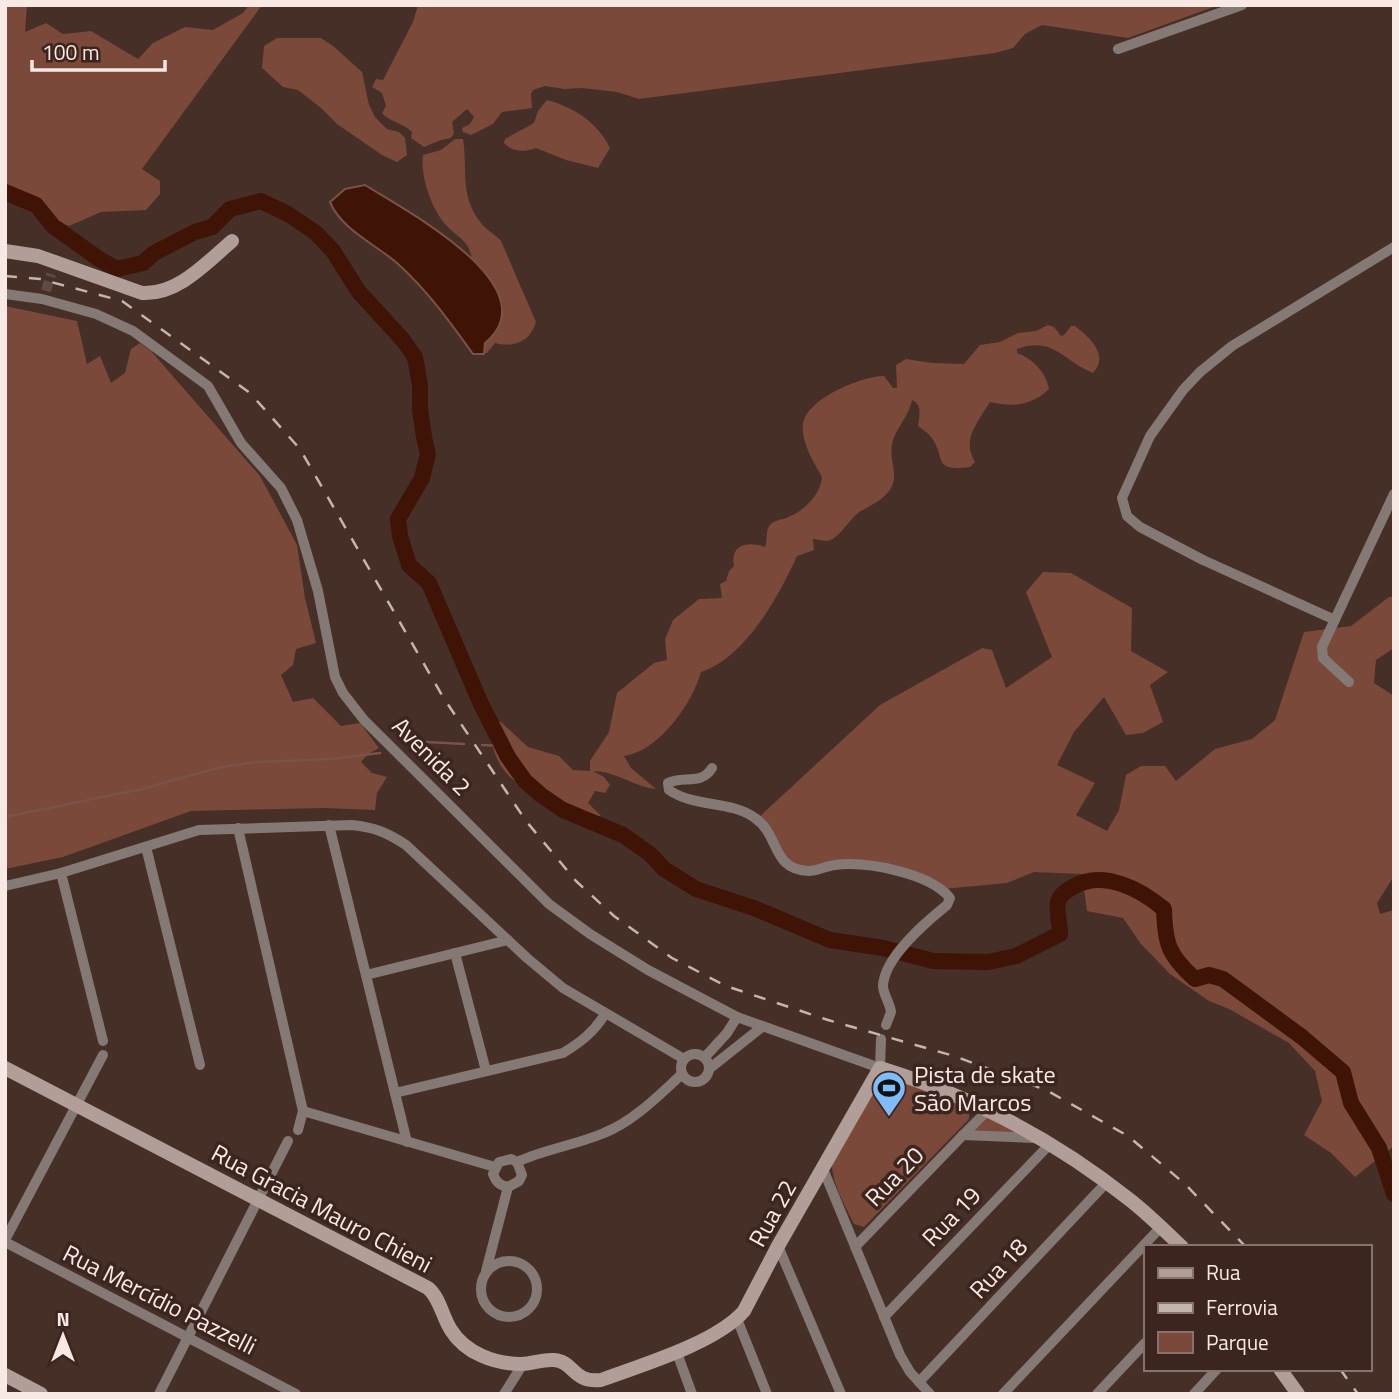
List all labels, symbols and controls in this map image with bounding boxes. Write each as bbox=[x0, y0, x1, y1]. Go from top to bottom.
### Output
scale bar bbox=[32, 28, 164, 72]
text: 100 m bbox=[42, 36, 99, 68]
street label: Avenida 2 bbox=[384, 708, 480, 804]
place label: Pista de skate São Marcos bbox=[914, 1056, 1056, 1120]
sports icon: Pista de skate São Marcos bbox=[870, 1069, 908, 1118]
street label: Rua Gracia Mauro Chieni bbox=[205, 1135, 439, 1281]
street label: Rua 20 bbox=[856, 1138, 932, 1214]
street label: Rua 22 bbox=[739, 1173, 805, 1253]
street label: Rua 19 bbox=[913, 1178, 989, 1254]
street label: Rua 18 bbox=[960, 1230, 1036, 1306]
street label: Rua Mercídio Pazzelli bbox=[57, 1235, 263, 1363]
legend bbox=[1144, 1245, 1371, 1371]
text: Rua bbox=[1206, 1256, 1241, 1288]
text: Ferrovia bbox=[1206, 1291, 1278, 1323]
north arrow bbox=[28, 1301, 98, 1371]
text: N bbox=[56, 1304, 70, 1333]
text: Parque bbox=[1206, 1326, 1269, 1358]

